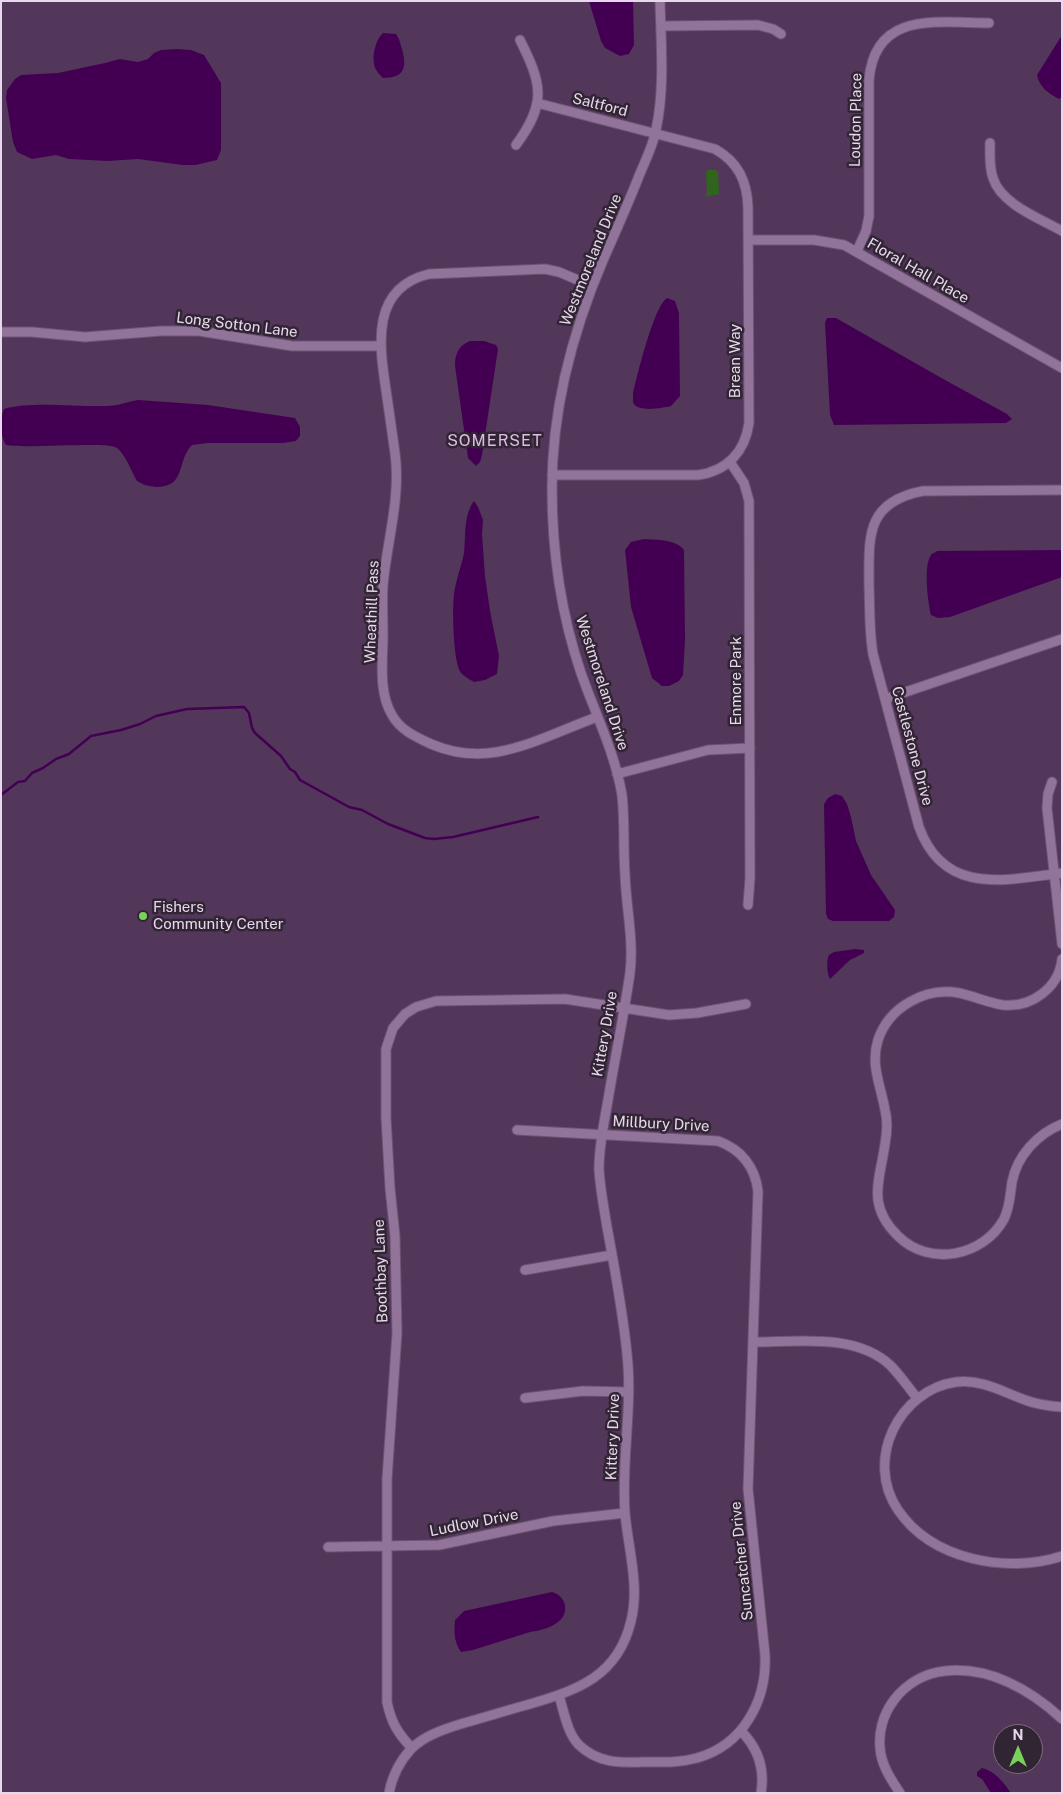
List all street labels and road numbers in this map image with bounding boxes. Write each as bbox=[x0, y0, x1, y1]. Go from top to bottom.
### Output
street label: Loudon Place bbox=[846, 73, 866, 167]
street label: Saltford bbox=[570, 89, 630, 121]
street label: Westmoreland Drive bbox=[556, 191, 626, 329]
street label: Floral Hall Place bbox=[864, 235, 972, 307]
street label: Long Sotton Lane bbox=[175, 309, 299, 341]
street label: Brean Way bbox=[726, 324, 744, 398]
street label: Wheathill Pass bbox=[361, 560, 383, 664]
street label: Westmoreland Drive bbox=[572, 613, 632, 753]
street label: Enmore Park bbox=[727, 636, 745, 726]
street label: Castlestone Drive bbox=[887, 684, 937, 808]
street label: Kittery Drive bbox=[589, 990, 621, 1078]
street label: Millbury Drive bbox=[612, 1112, 710, 1136]
street label: Boothbay Lane bbox=[370, 1219, 392, 1323]
street label: Kittery Drive bbox=[602, 1393, 624, 1481]
street label: Suncatcher Drive bbox=[727, 1501, 757, 1621]
street label: Ludlow Drive bbox=[428, 1506, 520, 1540]

